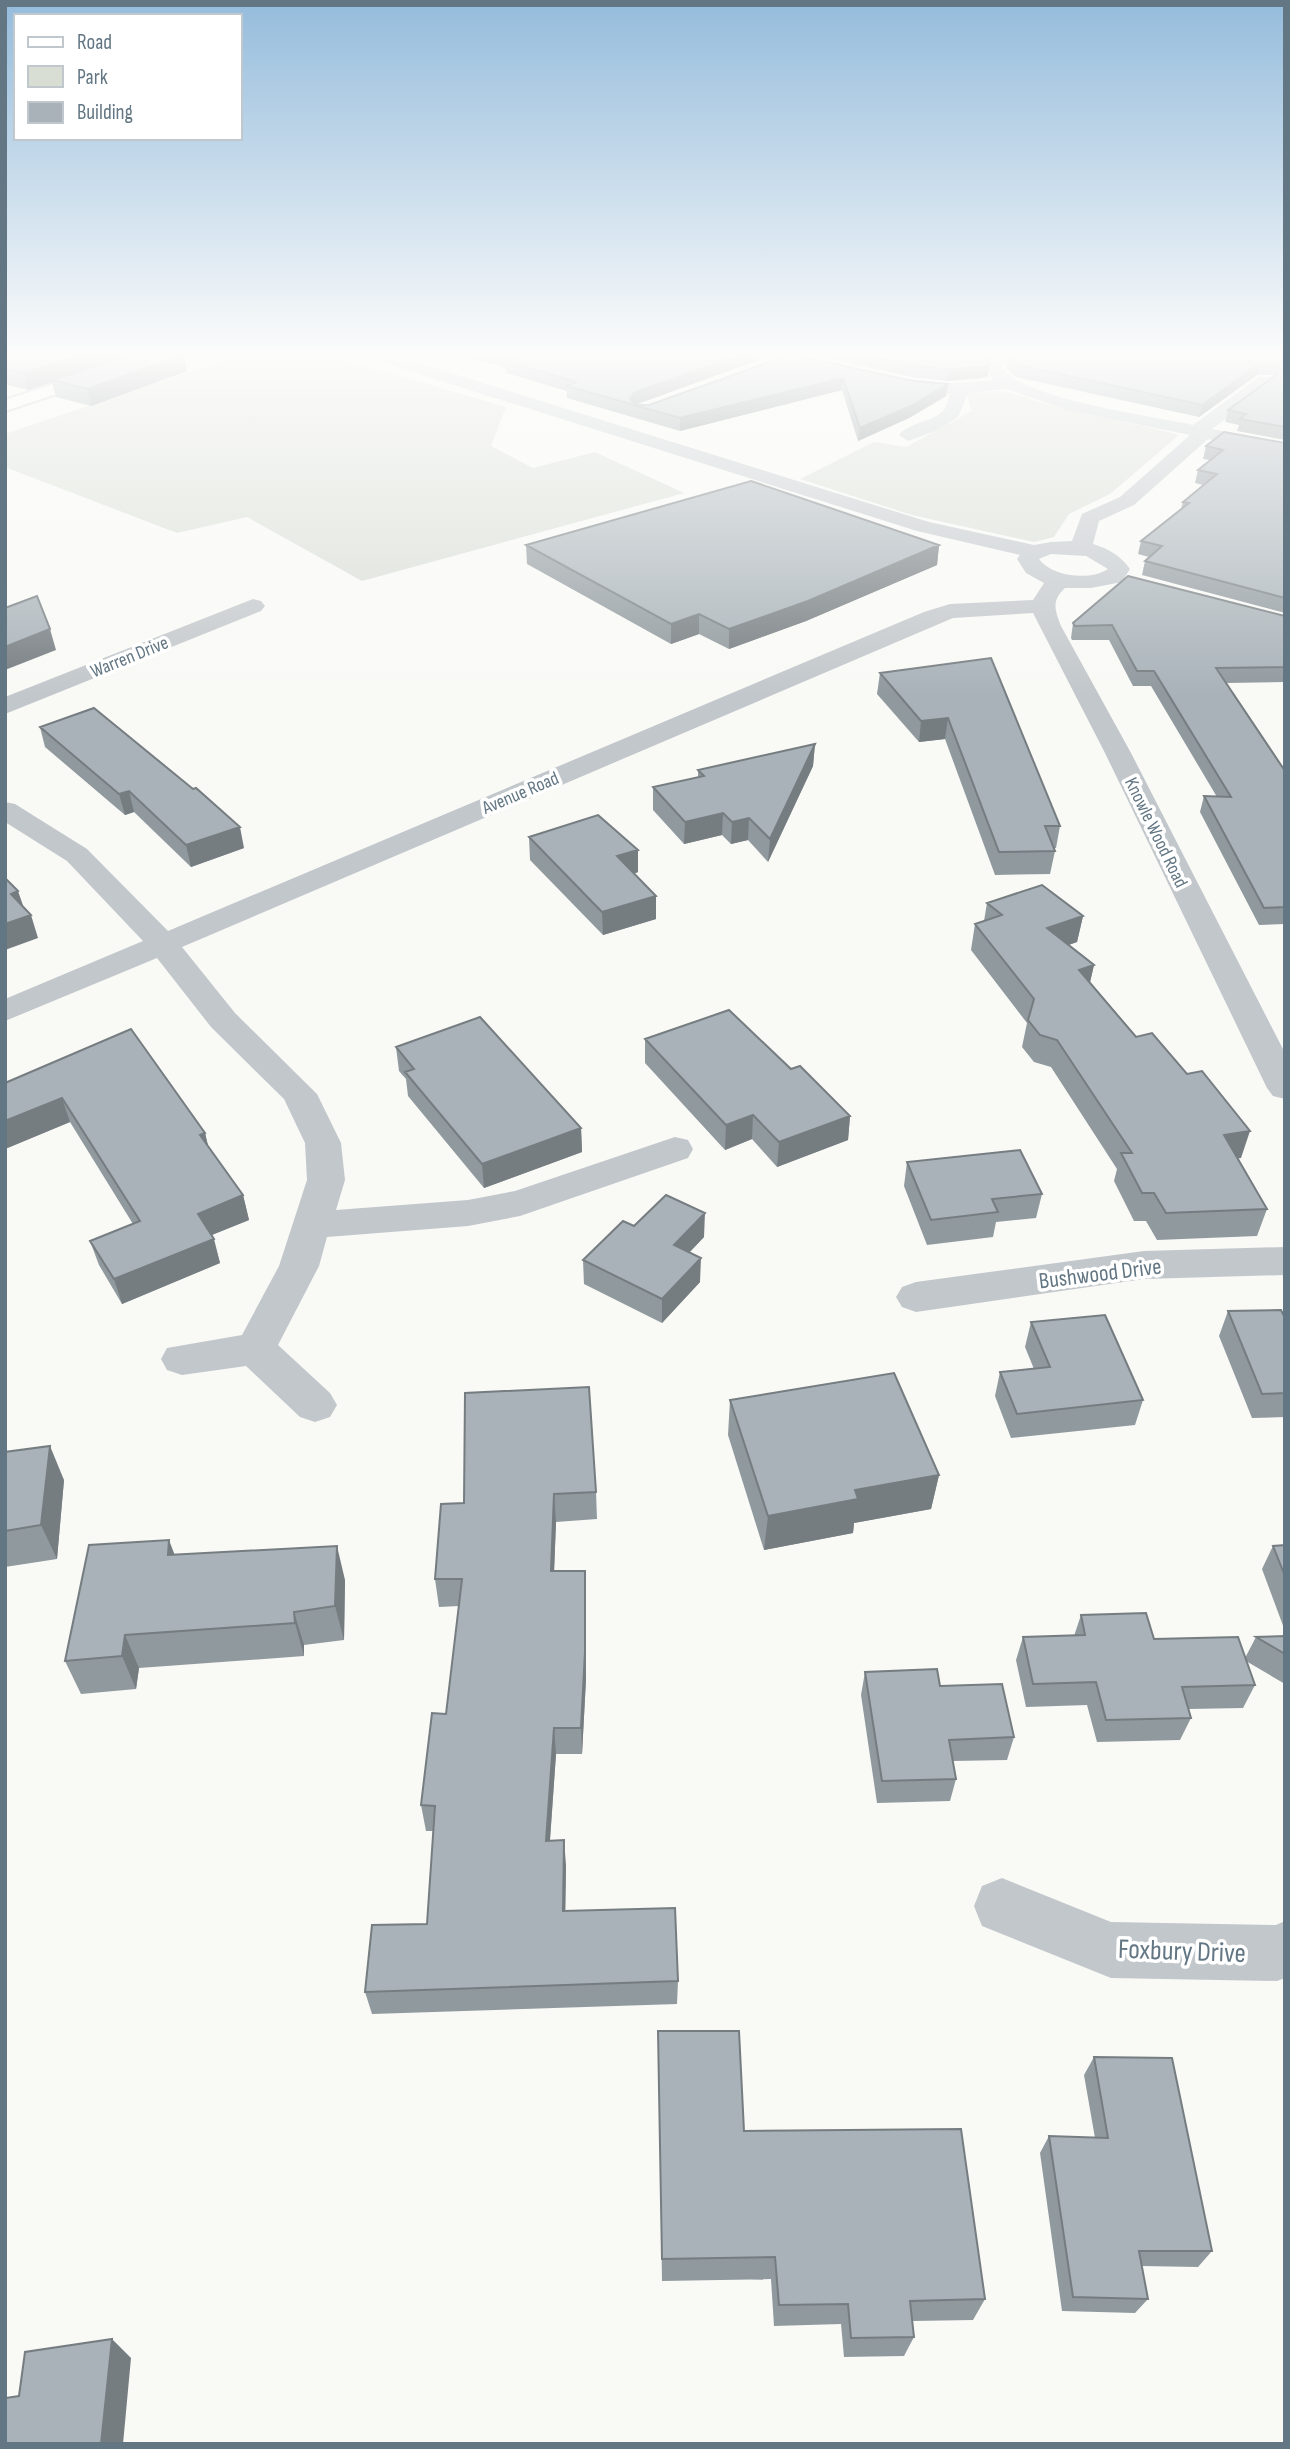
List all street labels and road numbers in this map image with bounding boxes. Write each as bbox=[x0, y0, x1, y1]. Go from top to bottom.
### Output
street label: Warren Drive bbox=[87, 631, 172, 683]
street label: Avenue Road bbox=[478, 767, 562, 820]
street label: Knowle Wood Road bbox=[1119, 774, 1192, 891]
street label: Bushwood Drive bbox=[1037, 1253, 1163, 1295]
street label: Foxbury Drive bbox=[1117, 1933, 1246, 1970]

